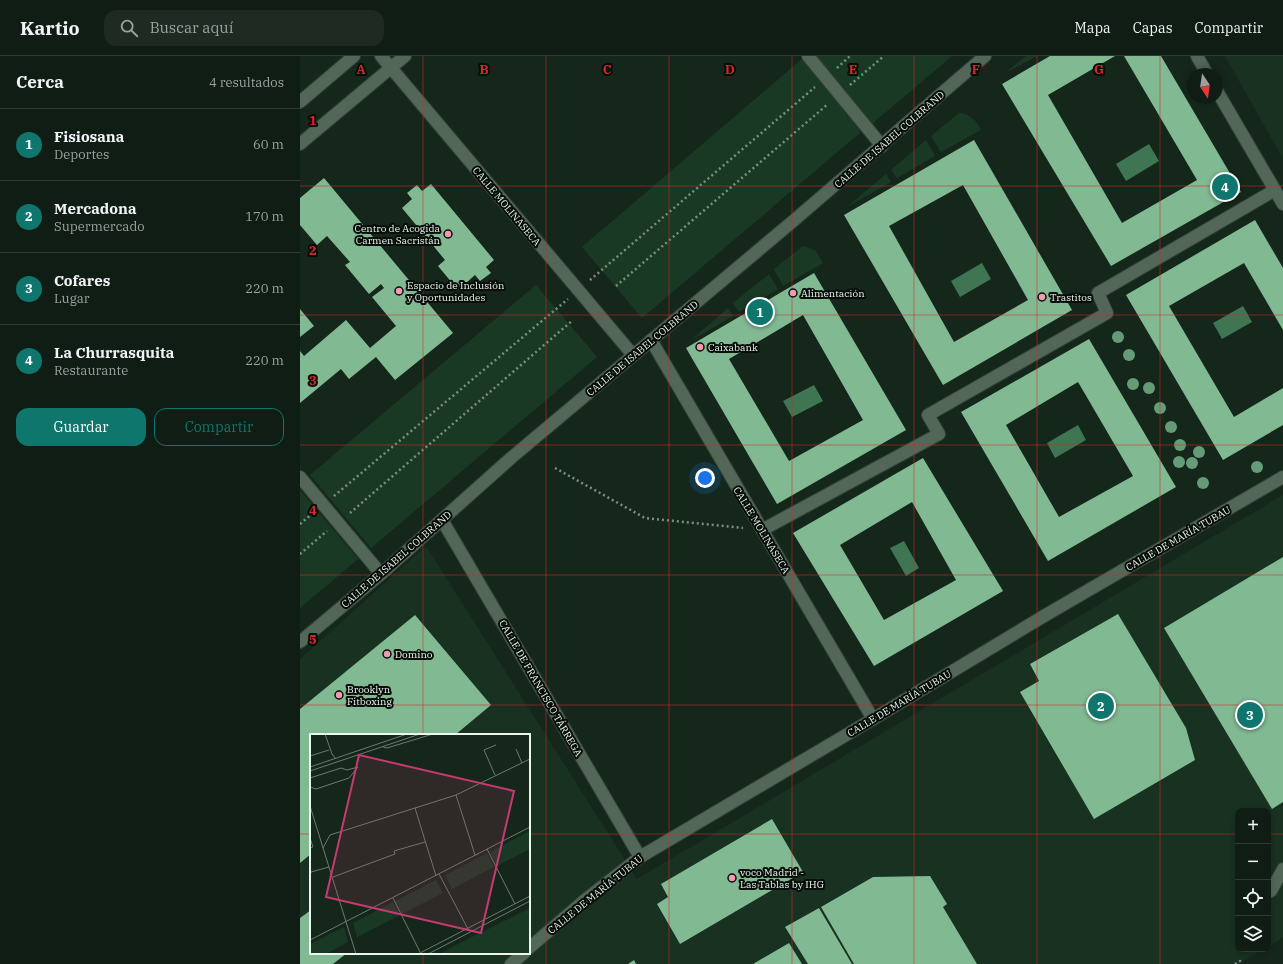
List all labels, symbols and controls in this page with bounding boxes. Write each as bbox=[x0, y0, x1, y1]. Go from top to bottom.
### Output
search box bbox=[104, 10, 384, 46]
text: Kartio bbox=[20, 16, 80, 40]
icon: search bbox=[118, 17, 140, 39]
text: Buscar aquí bbox=[150, 18, 233, 37]
text: Mapa bbox=[1075, 19, 1111, 37]
text: Capas bbox=[1133, 19, 1173, 37]
text: Compartir bbox=[1195, 19, 1263, 37]
text: A bbox=[356, 61, 366, 78]
text: B bbox=[479, 61, 489, 78]
text: C bbox=[603, 61, 612, 78]
text: D bbox=[725, 61, 735, 78]
text: E bbox=[849, 61, 857, 78]
text: F bbox=[972, 61, 980, 78]
text: G bbox=[1094, 61, 1104, 78]
north arrow bbox=[1187, 68, 1223, 104]
text: Cerca bbox=[16, 71, 64, 93]
text: 4 resultados bbox=[209, 74, 284, 91]
street label: CALLE DE ISABEL COLBRAND bbox=[832, 88, 947, 191]
text: 1 bbox=[309, 112, 317, 129]
text: Fisiosana bbox=[54, 127, 124, 146]
text: 1 bbox=[25, 136, 33, 153]
text: 60 m bbox=[253, 136, 284, 153]
text: Deportes bbox=[54, 146, 109, 163]
street label: CALLE MOLINASECA bbox=[470, 164, 544, 249]
pin: 4 bbox=[1212, 172, 1238, 202]
text: Mercadona bbox=[54, 199, 137, 218]
text: 2 bbox=[25, 208, 33, 225]
text: 170 m bbox=[245, 208, 284, 225]
text: Supermercado bbox=[54, 218, 145, 235]
place label: Centro de Acogida Carmen Sacristán bbox=[355, 222, 441, 247]
marker: Centro de Acogida Carmen Sacristán bbox=[443, 229, 453, 239]
text: 2 bbox=[309, 242, 317, 259]
text: Cofares bbox=[54, 271, 110, 290]
place label: Espacio de Inclusión y Oportunidades bbox=[407, 279, 505, 304]
text: 3 bbox=[25, 280, 33, 297]
text: 220 m bbox=[245, 280, 284, 297]
marker: Espacio de Inclusión y Oportunidades bbox=[394, 286, 404, 296]
place label: Alimentación bbox=[801, 287, 865, 300]
marker: Alimentación bbox=[788, 288, 798, 298]
text: Lugar bbox=[54, 290, 90, 307]
place label: Trastitos bbox=[1050, 291, 1092, 304]
marker: Trastitos bbox=[1037, 292, 1047, 302]
pin: 1 bbox=[747, 297, 773, 327]
street label: CALLE DE ISABEL COLBRAND bbox=[584, 298, 701, 399]
place label: Caixabank bbox=[708, 341, 758, 354]
marker: Caixabank bbox=[695, 342, 705, 352]
text: La Churrasquita bbox=[54, 343, 174, 362]
text: 4 bbox=[25, 352, 33, 369]
text: 220 m bbox=[245, 352, 284, 369]
text: Restaurante bbox=[54, 362, 128, 379]
text: 3 bbox=[309, 372, 317, 389]
button: Guardar bbox=[16, 408, 146, 446]
button: Compartir bbox=[154, 408, 284, 446]
your location bbox=[695, 468, 715, 488]
street label: CALLE MOLINASECA bbox=[730, 484, 793, 576]
text: 4 bbox=[309, 502, 317, 519]
street label: CALLE DE MARÍA TUBAU bbox=[1124, 503, 1233, 574]
street label: CALLE DE ISABEL COLBRAND bbox=[339, 508, 454, 611]
street label: CALLE DE FRANCISCO TÁRREGA bbox=[496, 618, 585, 759]
text: 5 bbox=[309, 631, 317, 648]
place label: Domino bbox=[395, 648, 433, 661]
marker: Domino bbox=[382, 649, 392, 659]
street label: CALLE DE MARÍA TUBAU bbox=[845, 667, 954, 740]
place label: Brooklyn Fitboxing bbox=[347, 683, 392, 708]
marker: Brooklyn Fitboxing bbox=[334, 690, 344, 700]
pin: 2 bbox=[1088, 691, 1114, 721]
pin: 3 bbox=[1237, 700, 1263, 730]
inset map bbox=[310, 734, 530, 954]
map controls bbox=[1235, 808, 1271, 952]
button: + bbox=[1235, 808, 1271, 844]
button: − bbox=[1235, 844, 1271, 880]
street label: CALLE DE MARÍA TUBAU bbox=[545, 852, 646, 937]
place label: voco Madrid - Las Tablas by IHG bbox=[740, 866, 824, 891]
marker: voco Madrid - Las Tablas by IHG bbox=[727, 873, 737, 883]
button: locate bbox=[1235, 880, 1271, 916]
button: layers bbox=[1235, 916, 1271, 952]

